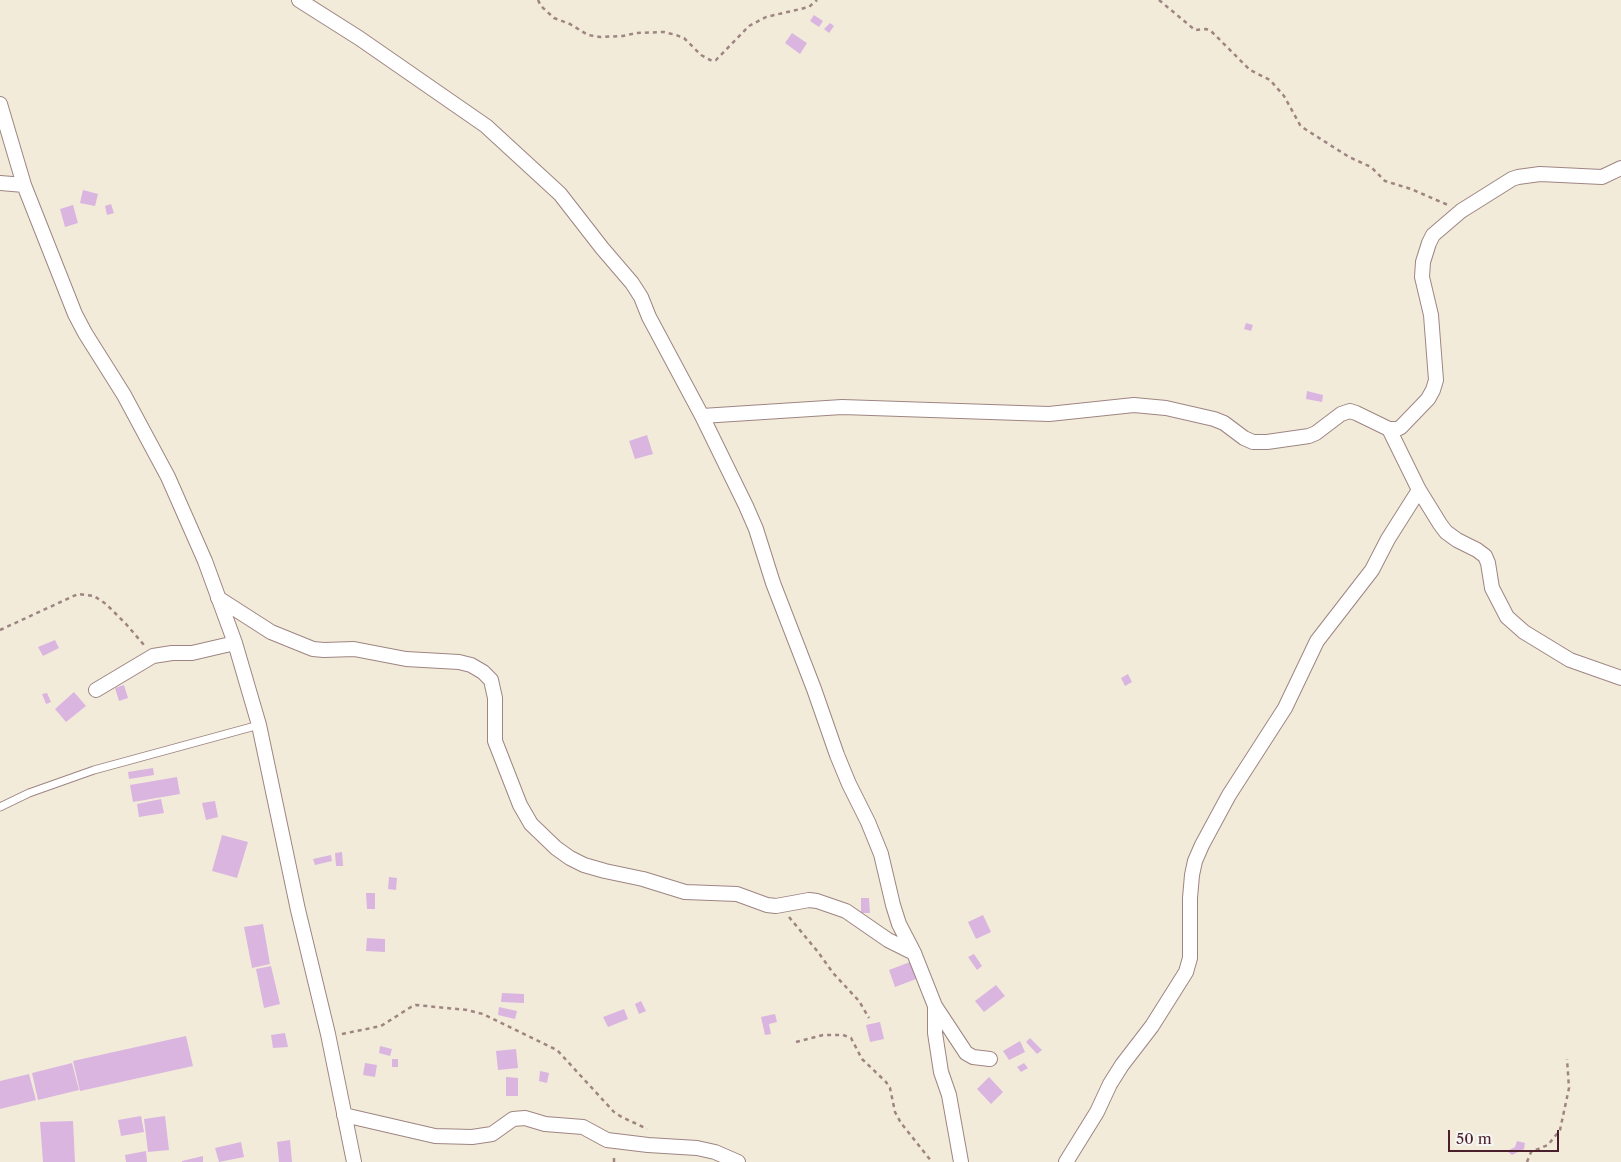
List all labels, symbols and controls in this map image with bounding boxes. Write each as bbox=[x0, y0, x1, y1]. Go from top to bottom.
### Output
scale bar bbox=[1451, 1120, 1562, 1152]
text: 50 m bbox=[1456, 1129, 1492, 1148]

